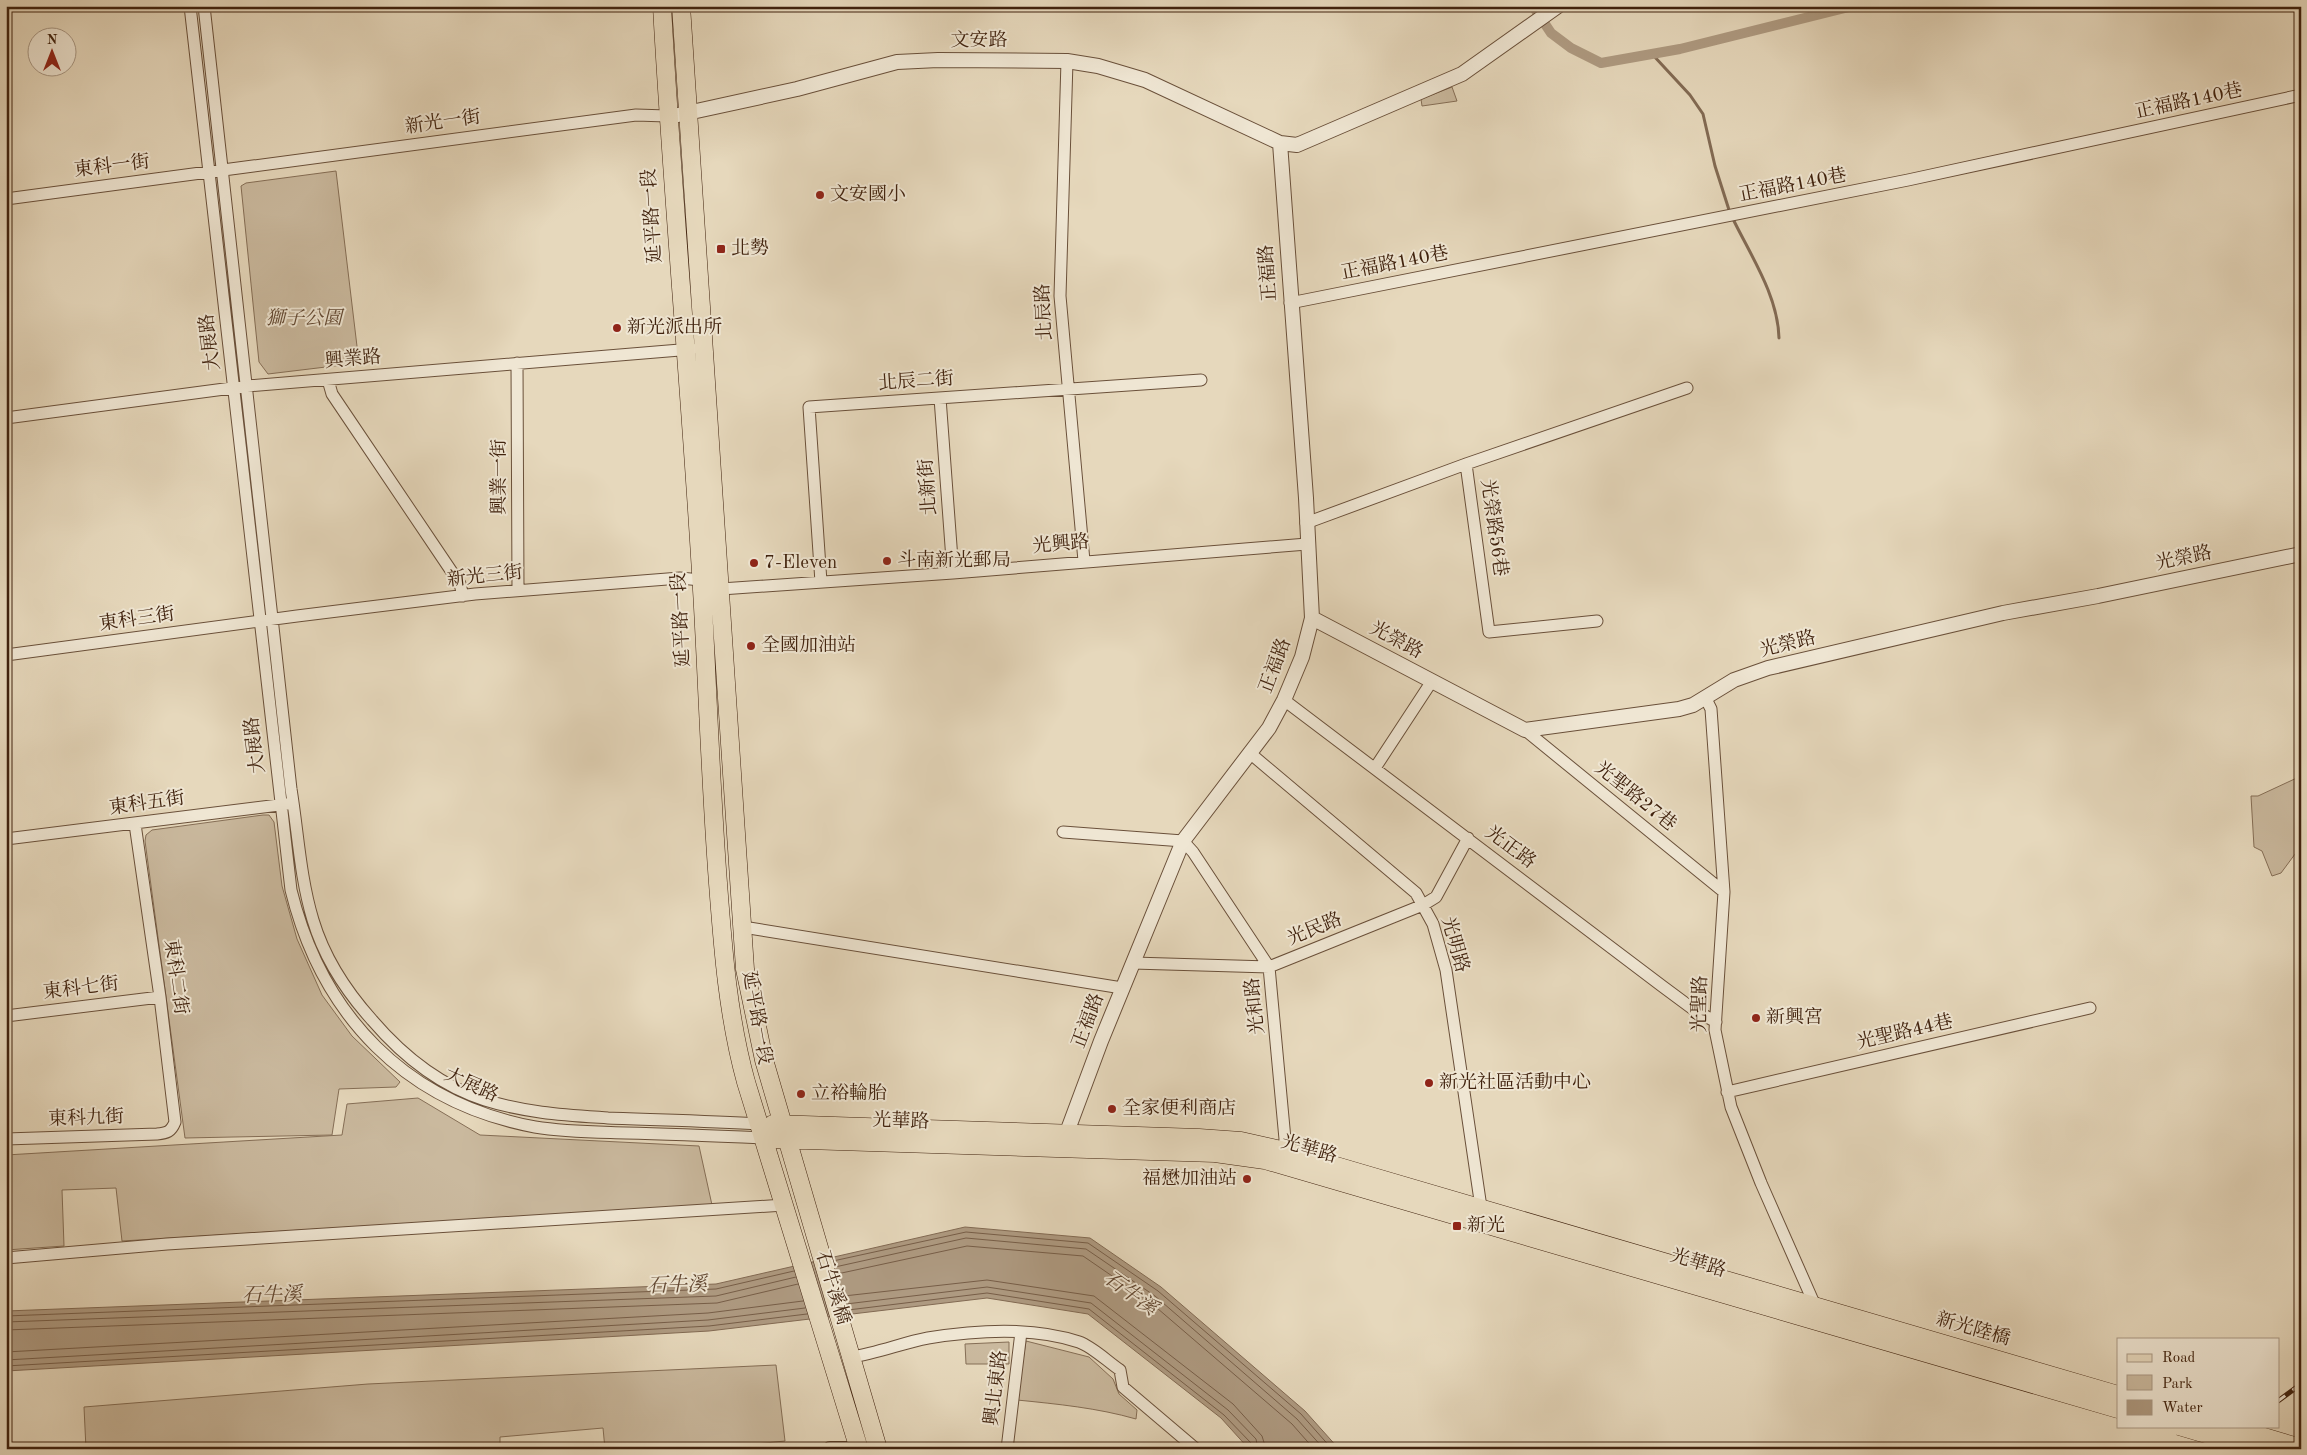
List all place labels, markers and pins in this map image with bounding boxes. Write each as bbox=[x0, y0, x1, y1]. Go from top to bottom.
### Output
place label: 文安國小 bbox=[830, 183, 906, 205]
marker: 文安國小 bbox=[814, 189, 826, 201]
place label: 北勢 bbox=[731, 238, 769, 259]
marker: 北勢 bbox=[715, 243, 727, 255]
place label: 新光派出所 bbox=[627, 316, 722, 338]
marker: 新光派出所 bbox=[611, 322, 623, 334]
place label: 斗南新光郵局 bbox=[897, 549, 1011, 571]
place label: 7-Eleven bbox=[764, 554, 837, 573]
marker: 斗南新光郵局 bbox=[881, 555, 893, 567]
marker: 7-Eleven bbox=[748, 557, 760, 569]
place label: 全國加油站 bbox=[761, 635, 856, 656]
marker: 全國加油站 bbox=[745, 640, 757, 652]
place label: 新興宮 bbox=[1766, 1007, 1823, 1028]
marker: 新興宮 bbox=[1750, 1012, 1762, 1024]
place label: 新光社區活動中心 bbox=[1439, 1072, 1591, 1093]
marker: 新光社區活動中心 bbox=[1423, 1077, 1435, 1089]
place label: 立裕輪胎 bbox=[811, 1082, 887, 1104]
marker: 立裕輪胎 bbox=[795, 1088, 807, 1100]
place label: 全家便利商店 bbox=[1122, 1097, 1236, 1119]
marker: 全家便利商店 bbox=[1106, 1103, 1118, 1115]
place label: 福懋加油站 bbox=[1142, 1168, 1237, 1189]
marker: 福懋加油站 bbox=[1241, 1173, 1253, 1185]
place label: 新光 bbox=[1467, 1215, 1505, 1236]
marker: 新光 bbox=[1451, 1220, 1463, 1232]

